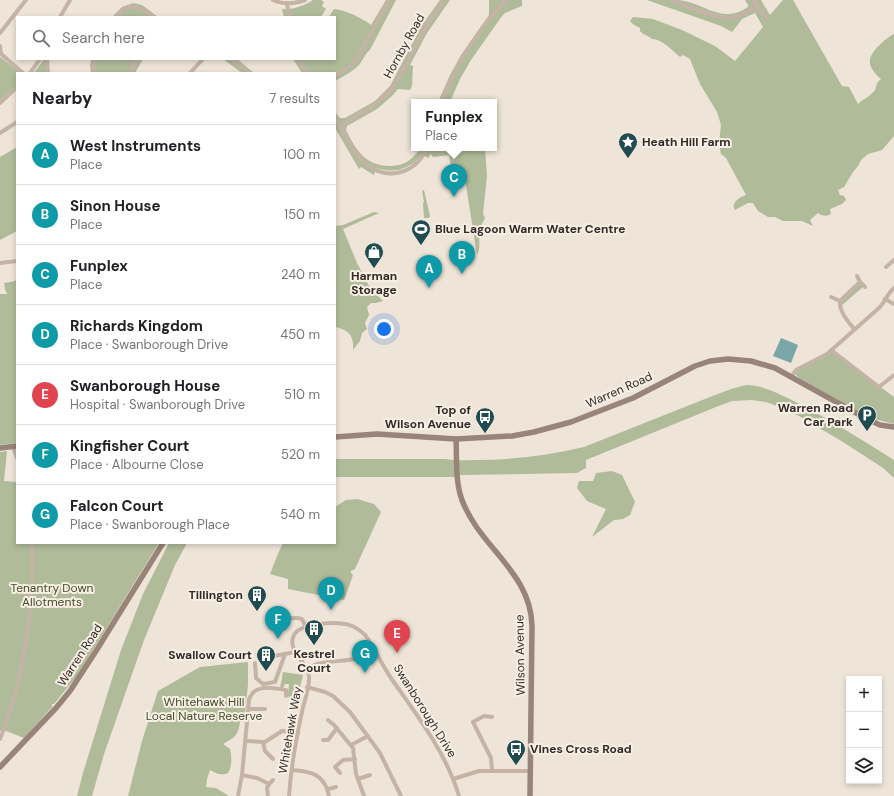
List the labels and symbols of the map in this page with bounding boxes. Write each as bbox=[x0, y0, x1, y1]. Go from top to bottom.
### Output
street label: Hornby Road bbox=[380, 11, 428, 81]
place icon: Heath Hill Farm bbox=[617, 131, 639, 159]
place label: Heath Hill Farm bbox=[642, 134, 731, 150]
pin: C bbox=[441, 164, 467, 197]
sports icon: Blue Lagoon Warm Water Centre bbox=[410, 218, 432, 246]
place label: Blue Lagoon Warm Water Centre bbox=[435, 221, 626, 237]
shop icon: Harman Storage bbox=[363, 241, 385, 269]
pin: B bbox=[449, 241, 475, 274]
pin: A bbox=[416, 255, 442, 288]
place label: Harman Storage bbox=[351, 268, 397, 298]
your location bbox=[374, 319, 394, 339]
street label: Warren Road bbox=[583, 368, 655, 412]
place label: Warren Road Car Park bbox=[778, 400, 853, 430]
place label: Top of Wilson Avenue bbox=[385, 402, 471, 432]
parking icon: Warren Road Car Park bbox=[856, 404, 878, 432]
bus stop icon: Top of Wilson Avenue bbox=[474, 406, 496, 434]
pin: D bbox=[318, 577, 344, 610]
park label: Tenantry Down Allotments bbox=[11, 580, 94, 610]
building icon: Tillington bbox=[246, 584, 268, 612]
place label: Tillington bbox=[189, 587, 243, 603]
pin: F bbox=[265, 606, 291, 639]
street label: Wilson Avenue bbox=[511, 614, 529, 696]
building icon: Kestrel Court bbox=[303, 618, 325, 646]
pin: E bbox=[384, 620, 410, 653]
street label: Warren Road bbox=[54, 621, 106, 689]
pin: G bbox=[352, 640, 378, 673]
building icon: Swallow Court bbox=[255, 644, 277, 672]
place label: Kestrel Court bbox=[293, 646, 335, 676]
place label: Swallow Court bbox=[168, 647, 252, 663]
street label: Swanborough Drive bbox=[390, 661, 460, 761]
street label: Whitehawk Way bbox=[274, 685, 306, 775]
park label: Whitehawk Hill Local Nature Reserve bbox=[146, 694, 262, 724]
bus stop icon: Vines Cross Road bbox=[505, 738, 527, 766]
place label: Vines Cross Road bbox=[530, 741, 632, 757]

